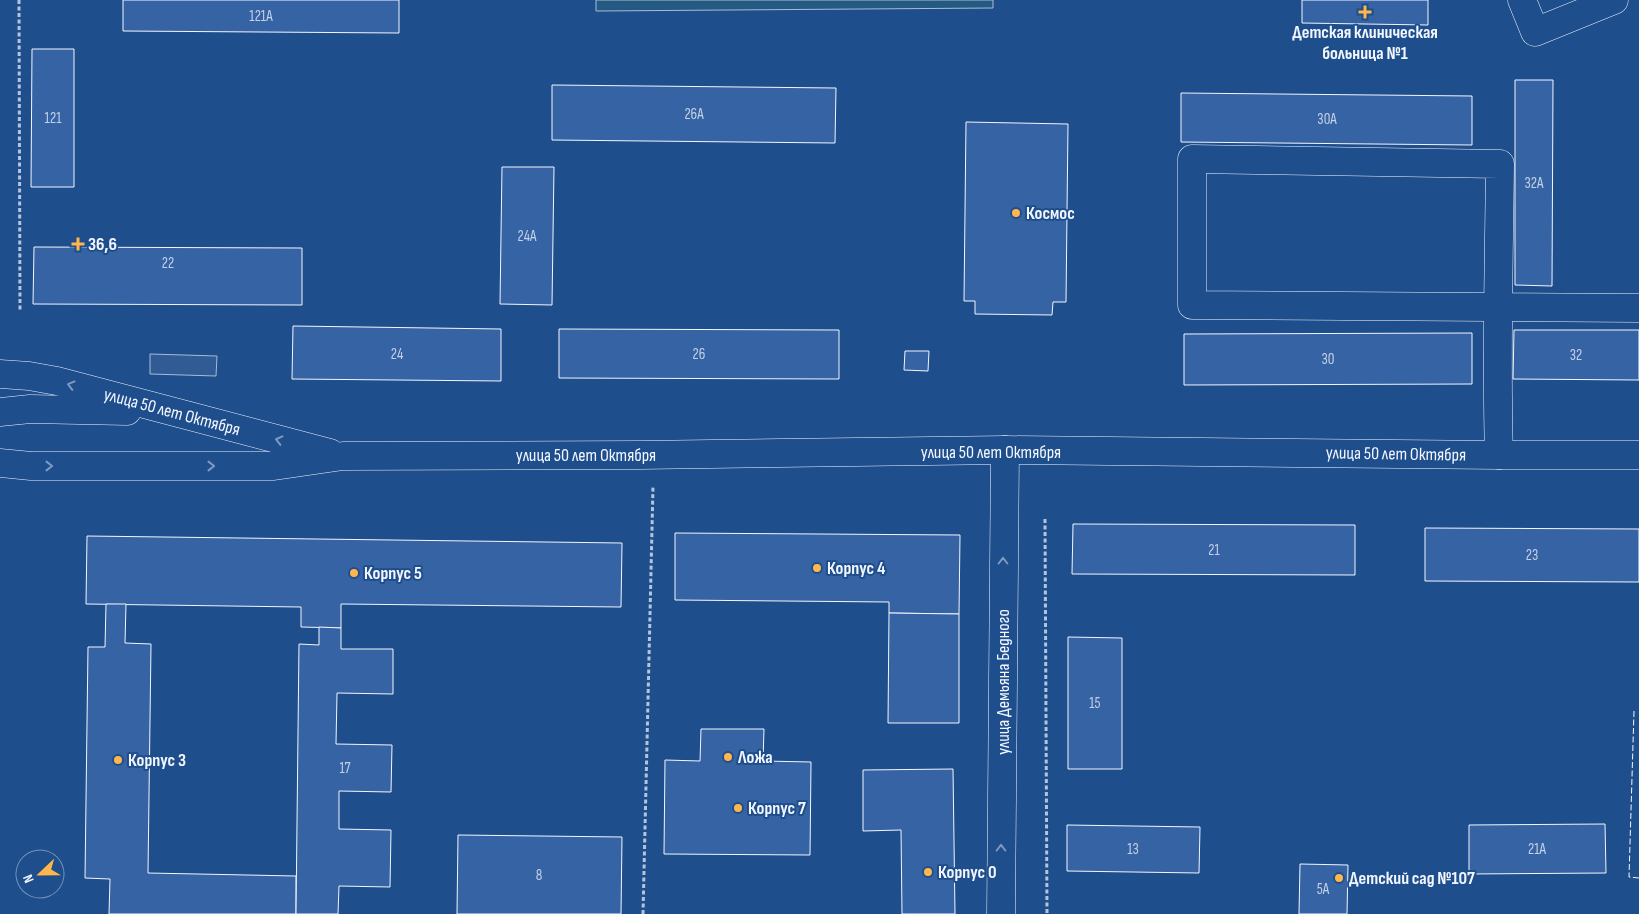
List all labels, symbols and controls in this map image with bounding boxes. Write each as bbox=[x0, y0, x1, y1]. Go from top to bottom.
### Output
marker: Детская клиническая больница №1 bbox=[1358, 5, 1372, 19]
house number: 121А bbox=[249, 7, 273, 26]
place label: Детская клиническая больница №1 bbox=[1292, 22, 1438, 64]
house number: 26А bbox=[684, 105, 704, 124]
house number: 121 bbox=[45, 109, 62, 128]
house number: 30А bbox=[1317, 110, 1337, 129]
house number: 32А bbox=[1525, 174, 1544, 193]
place label: Космос bbox=[1026, 203, 1075, 224]
marker: Космос bbox=[1010, 207, 1022, 219]
house number: 24А bbox=[518, 227, 537, 246]
place label: 36,6 bbox=[88, 234, 117, 255]
marker: 36,6 bbox=[72, 238, 84, 250]
house number: 22 bbox=[162, 254, 174, 273]
house number: 24 bbox=[391, 345, 403, 364]
house number: 26 bbox=[693, 345, 705, 364]
house number: 32 bbox=[1570, 346, 1582, 365]
house number: 30 bbox=[1322, 350, 1334, 369]
one-way arrow bbox=[68, 381, 76, 391]
street label: улица 50 лет Октября bbox=[101, 384, 243, 440]
one-way arrow bbox=[274, 435, 283, 446]
street label: улица 50 лет Октября bbox=[921, 442, 1061, 463]
street label: улица 50 лет Октября bbox=[1326, 442, 1466, 466]
street label: улица 50 лет Октября bbox=[516, 445, 656, 466]
one-way arrow bbox=[45, 461, 53, 471]
one-way arrow bbox=[208, 461, 215, 471]
house number: 21 bbox=[1208, 541, 1220, 560]
house number: 23 bbox=[1526, 546, 1538, 565]
one-way arrow bbox=[998, 557, 1008, 564]
place label: Корпус 4 bbox=[827, 558, 886, 579]
marker: Корпус 4 bbox=[811, 562, 823, 574]
place label: Корпус 5 bbox=[364, 563, 422, 584]
marker: Корпус 5 bbox=[348, 567, 360, 579]
street label: улица Демьяна Бедного bbox=[993, 609, 1014, 755]
house number: 15 bbox=[1089, 694, 1101, 713]
place label: Ложа bbox=[737, 747, 773, 768]
place label: Корпус 3 bbox=[128, 750, 186, 771]
marker: Ложа bbox=[722, 751, 734, 763]
marker: Корпус 3 bbox=[112, 754, 124, 766]
house number: 17 bbox=[339, 759, 351, 778]
place label: Корпус 7 bbox=[748, 798, 806, 819]
marker: Корпус 7 bbox=[732, 802, 744, 814]
house number: 13 bbox=[1127, 840, 1139, 859]
house number: 21А bbox=[1528, 840, 1547, 859]
one-way arrow bbox=[996, 844, 1006, 852]
north arrow bbox=[15, 849, 65, 899]
place label: Корпус 0 bbox=[938, 862, 997, 883]
house number: 8 bbox=[536, 866, 542, 885]
marker: Корпус 0 bbox=[922, 866, 934, 878]
place label: Детский сад №107 bbox=[1349, 868, 1475, 889]
text: N bbox=[19, 872, 38, 885]
marker: Детский сад №107 bbox=[1333, 872, 1345, 884]
house number: 5А bbox=[1317, 880, 1330, 899]

